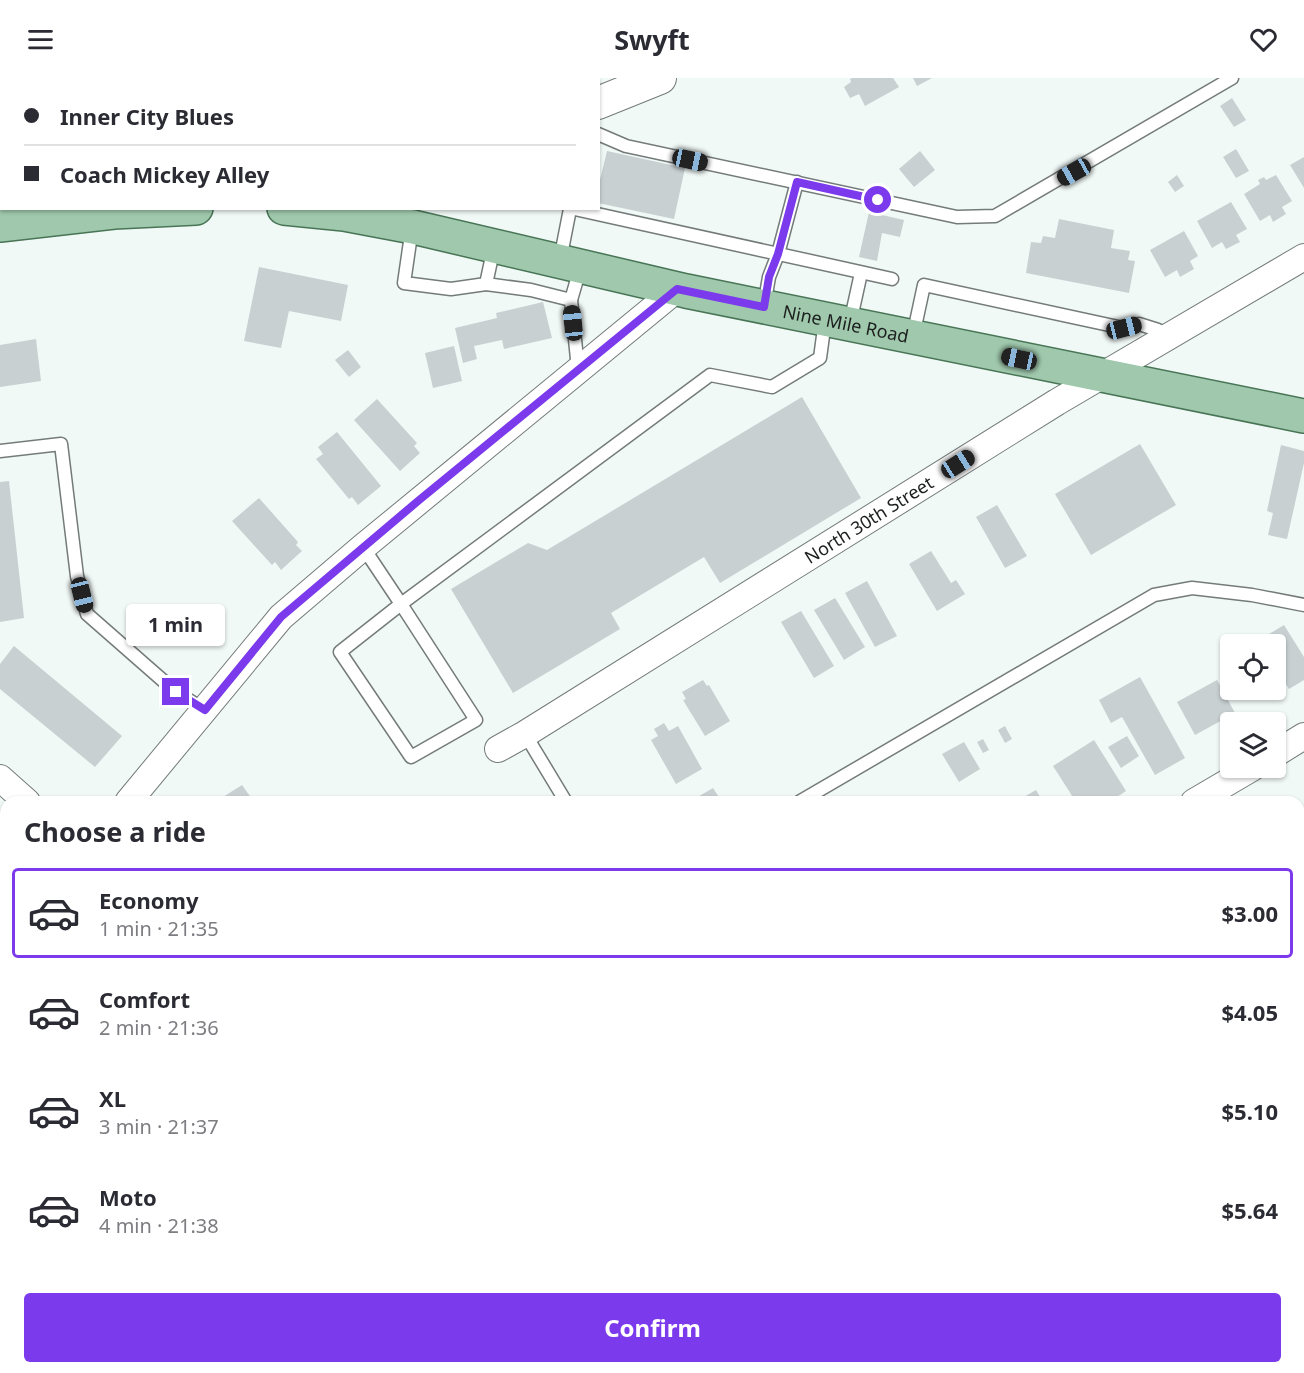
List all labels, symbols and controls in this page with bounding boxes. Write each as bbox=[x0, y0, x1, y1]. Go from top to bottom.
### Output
text: Swyft bbox=[614, 21, 690, 58]
icon: menu bbox=[24, 23, 57, 56]
icon: heart bbox=[1247, 23, 1280, 56]
text: Inner City Blues bbox=[60, 101, 234, 131]
car bbox=[671, 147, 709, 173]
car bbox=[1054, 155, 1094, 189]
text: Coach Mickey Alley bbox=[60, 159, 269, 189]
route start bbox=[864, 186, 891, 213]
street label: Nine Mile Road bbox=[781, 299, 911, 348]
car bbox=[562, 304, 584, 342]
car bbox=[1104, 315, 1144, 341]
car bbox=[1000, 346, 1038, 372]
car bbox=[938, 447, 978, 481]
street label: North 30th Street bbox=[800, 470, 938, 569]
car bbox=[69, 575, 95, 615]
callout: 1 min bbox=[126, 605, 225, 647]
text: 1 min bbox=[148, 611, 203, 638]
map controls bbox=[1220, 634, 1286, 778]
button: locate bbox=[1220, 634, 1286, 700]
route end bbox=[162, 678, 189, 705]
button: layers bbox=[1220, 712, 1286, 778]
text: Choose a ride bbox=[24, 813, 206, 850]
text: Economy bbox=[99, 885, 198, 915]
icon: car bbox=[27, 886, 81, 940]
text: $3.00 bbox=[1221, 898, 1278, 928]
text: 1 min · 21:35 bbox=[99, 915, 219, 942]
text: Comfort bbox=[99, 984, 190, 1014]
icon: car bbox=[27, 985, 81, 1039]
text: $4.05 bbox=[1221, 997, 1278, 1027]
text: 2 min · 21:36 bbox=[99, 1014, 219, 1041]
text: XL bbox=[99, 1083, 126, 1113]
icon: car bbox=[27, 1084, 81, 1138]
text: $5.10 bbox=[1221, 1096, 1278, 1126]
text: 3 min · 21:37 bbox=[99, 1113, 219, 1140]
text: Moto bbox=[99, 1182, 157, 1212]
icon: car bbox=[27, 1183, 81, 1237]
text: $5.64 bbox=[1221, 1195, 1278, 1225]
text: 4 min · 21:38 bbox=[99, 1212, 219, 1239]
button: Confirm bbox=[24, 1293, 1281, 1362]

